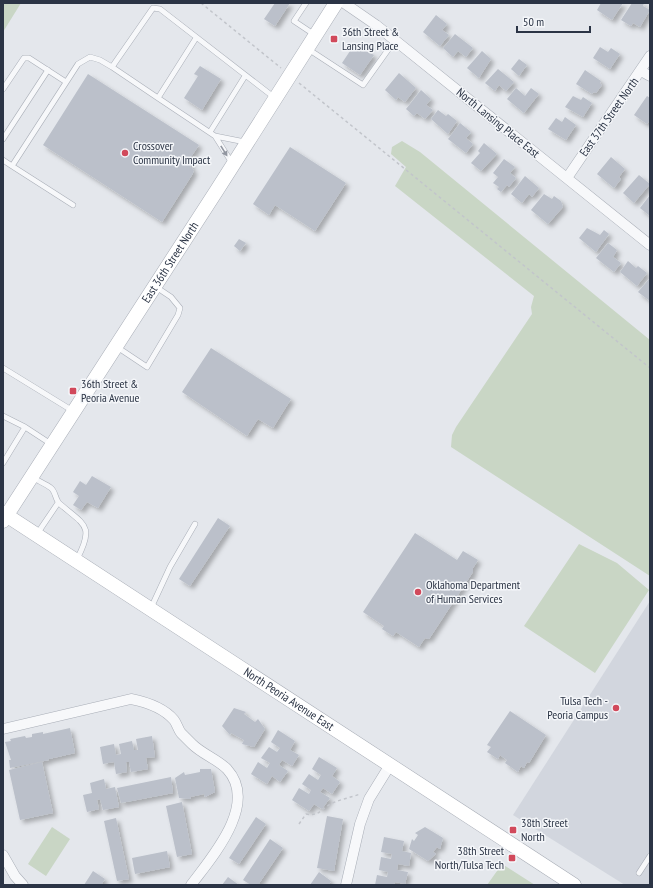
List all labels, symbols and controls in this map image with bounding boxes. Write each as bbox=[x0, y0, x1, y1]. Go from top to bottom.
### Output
scale bar bbox=[517, 8, 590, 34]
text: 50 m bbox=[523, 14, 544, 29]
place label: 36th Street & Lansing Place bbox=[342, 24, 399, 53]
marker: 36th Street & Lansing Place bbox=[329, 34, 339, 44]
street label: East 37th Street North bbox=[576, 74, 641, 159]
street label: North Lansing Place East bbox=[454, 84, 544, 161]
place label: Crossover Community Impact bbox=[133, 138, 211, 167]
one-way arrow bbox=[220, 145, 228, 156]
marker: Crossover Community Impact bbox=[120, 148, 130, 158]
street label: East 36th Street North bbox=[138, 219, 201, 305]
place label: 36th Street & Peoria Avenue bbox=[81, 376, 139, 405]
marker: 36th Street & Peoria Avenue bbox=[68, 386, 78, 396]
place label: Oklahoma Department of Human Services bbox=[426, 577, 521, 606]
marker: Oklahoma Department of Human Services bbox=[413, 587, 423, 597]
street label: North Peoria Avenue East bbox=[241, 664, 338, 734]
place label: Tulsa Tech - Peoria Campus bbox=[547, 693, 608, 722]
marker: Tulsa Tech - Peoria Campus bbox=[611, 703, 621, 713]
place label: 38th Street North bbox=[521, 815, 568, 844]
marker: 38th Street North bbox=[508, 825, 518, 835]
place label: 38th Street North/Tulsa Tech bbox=[435, 843, 505, 872]
marker: 38th Street North/Tulsa Tech bbox=[507, 853, 517, 863]

